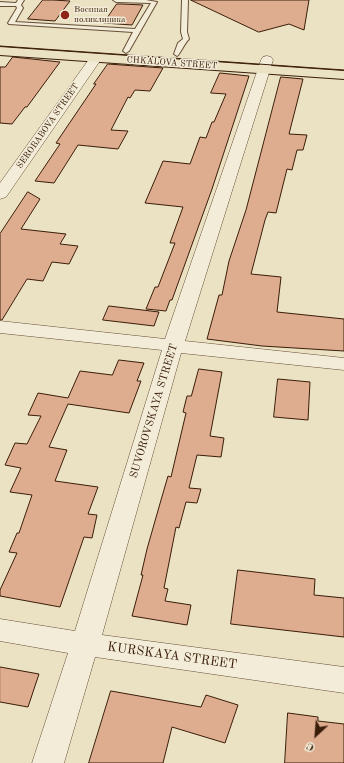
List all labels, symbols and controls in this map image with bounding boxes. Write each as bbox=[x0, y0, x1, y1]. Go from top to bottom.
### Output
place label: Военная поликлиника bbox=[74, 5, 125, 26]
marker: Военная поликлиника bbox=[59, 9, 71, 21]
street label: CHKALOVA STREET bbox=[126, 54, 218, 72]
street label: SEROBABOVA STREET bbox=[14, 81, 82, 171]
street label: SUVOROVSKAYA STREET bbox=[127, 342, 181, 480]
street label: KURSKAYA STREET bbox=[106, 639, 238, 673]
north arrow bbox=[296, 715, 336, 755]
text: С bbox=[305, 740, 316, 753]

